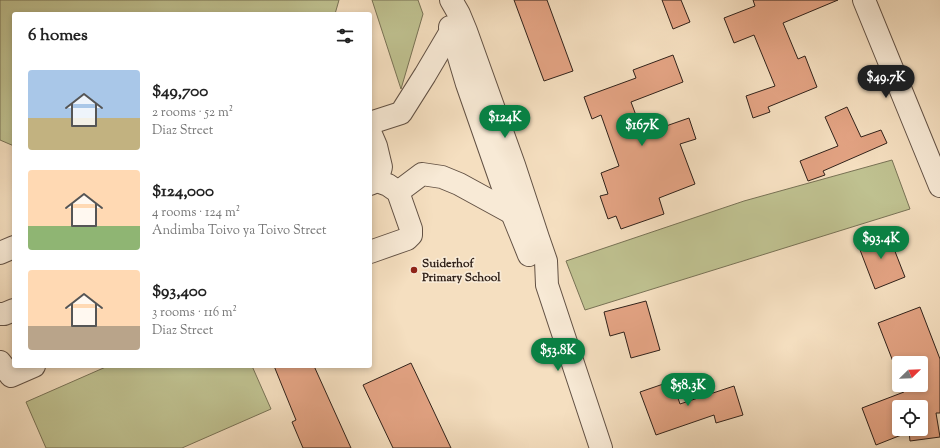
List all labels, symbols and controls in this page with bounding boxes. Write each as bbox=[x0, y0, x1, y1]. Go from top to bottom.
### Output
text: 6 homes bbox=[28, 24, 88, 48]
icon: filters bbox=[334, 25, 356, 47]
pin: $49.7K bbox=[853, 65, 919, 99]
text: $49.7K bbox=[867, 69, 905, 87]
text: $49,700 bbox=[152, 80, 208, 104]
icon: home bbox=[60, 86, 108, 134]
text: 2 rooms · 52 m² bbox=[152, 104, 233, 122]
pin: $124K bbox=[477, 105, 533, 139]
text: $124K bbox=[488, 109, 522, 127]
pin: $167K bbox=[614, 113, 670, 147]
text: $167K bbox=[625, 117, 659, 135]
text: Diaz Street bbox=[152, 122, 213, 140]
text: $124,000 bbox=[152, 180, 214, 204]
icon: home bbox=[60, 186, 108, 234]
text: 4 rooms · 124 m² bbox=[152, 204, 240, 222]
text: Andimba Toivo ya Toivo Street bbox=[152, 222, 327, 240]
pin: $93.4K bbox=[848, 226, 914, 260]
text: $93.4K bbox=[862, 230, 900, 248]
place label: Suiderhof Primary School bbox=[421, 255, 501, 287]
marker: Suiderhof Primary School bbox=[409, 265, 419, 275]
text: $93,400 bbox=[152, 280, 207, 304]
icon: home bbox=[60, 286, 108, 334]
text: 3 rooms · 116 m² bbox=[152, 304, 237, 322]
text: Diaz Street bbox=[152, 322, 213, 340]
pin: $53.8K bbox=[525, 338, 591, 372]
text: $53.8K bbox=[540, 342, 576, 360]
north arrow bbox=[892, 356, 928, 392]
map controls bbox=[892, 356, 928, 436]
pin: $58.3K bbox=[655, 373, 721, 407]
text: $58.3K bbox=[670, 377, 706, 395]
button: locate bbox=[892, 400, 928, 436]

